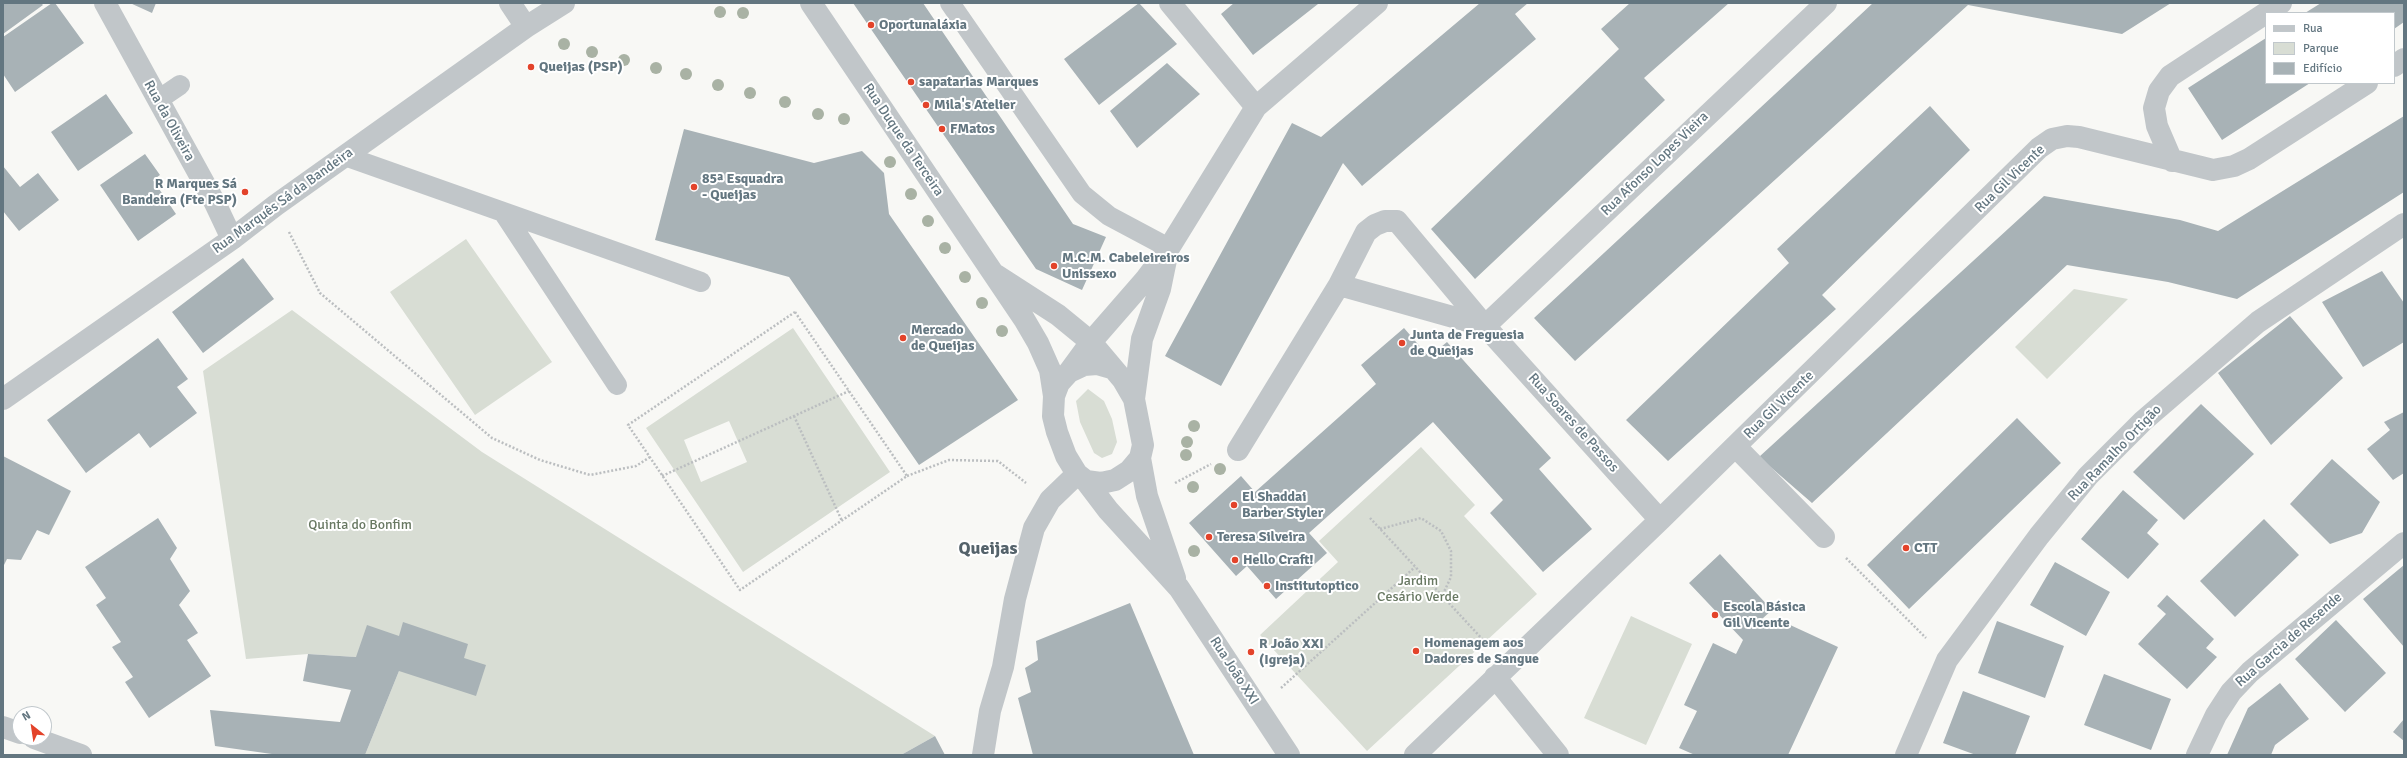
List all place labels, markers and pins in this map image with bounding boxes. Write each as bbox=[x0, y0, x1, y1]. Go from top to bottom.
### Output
place label: Oportunaláxia bbox=[879, 17, 967, 33]
marker: Oportunaláxia bbox=[866, 20, 876, 30]
place label: Queijas (PSP) bbox=[539, 59, 623, 75]
marker: Queijas (PSP) bbox=[526, 62, 536, 72]
place label: sapatarias Marques bbox=[919, 74, 1038, 90]
marker: sapatarias Marques bbox=[906, 77, 916, 87]
place label: Mila's Atelier bbox=[934, 97, 1016, 113]
marker: Mila's Atelier bbox=[921, 100, 931, 110]
place label: FMatos bbox=[950, 121, 995, 137]
marker: FMatos bbox=[937, 124, 947, 134]
place label: 85ª Esquadra - Queijas bbox=[702, 171, 783, 204]
place label: R Marques Sá Bandeira (Fte PSP) bbox=[122, 176, 237, 208]
marker: 85ª Esquadra - Queijas bbox=[689, 182, 699, 192]
marker: R Marques Sá Bandeira (Fte PSP) bbox=[240, 187, 250, 197]
place label: M.C.M. Cabeleireiros Unissexo bbox=[1062, 250, 1190, 282]
marker: M.C.M. Cabeleireiros Unissexo bbox=[1049, 261, 1059, 271]
place label: Mercado de Queijas bbox=[911, 322, 974, 354]
place label: Junta de Freguesia de Queijas bbox=[1410, 327, 1524, 360]
marker: Mercado de Queijas bbox=[898, 333, 908, 343]
marker: Junta de Freguesia de Queijas bbox=[1397, 338, 1407, 348]
place label: El Shaddai Barber Styler bbox=[1242, 489, 1323, 522]
marker: El Shaddai Barber Styler bbox=[1229, 500, 1239, 510]
place label: Teresa Silveira bbox=[1217, 529, 1305, 545]
marker: Teresa Silveira bbox=[1204, 532, 1214, 542]
place label: CTT bbox=[1914, 540, 1937, 556]
marker: CTT bbox=[1901, 543, 1911, 553]
place label: Hello Craft! bbox=[1243, 552, 1314, 568]
marker: Hello Craft! bbox=[1230, 555, 1240, 565]
place label: Institutoptico bbox=[1275, 578, 1359, 594]
marker: Institutoptico bbox=[1262, 581, 1272, 591]
place label: Escola Básica Gil Vicente bbox=[1723, 599, 1806, 632]
marker: Escola Básica Gil Vicente bbox=[1710, 610, 1720, 620]
place label: Homenagem aos Dadores de Sangue bbox=[1424, 635, 1539, 668]
place label: R João XXI (Igreja) bbox=[1259, 636, 1324, 668]
marker: Homenagem aos Dadores de Sangue bbox=[1411, 646, 1421, 656]
marker: R João XXI (Igreja) bbox=[1246, 647, 1256, 657]

